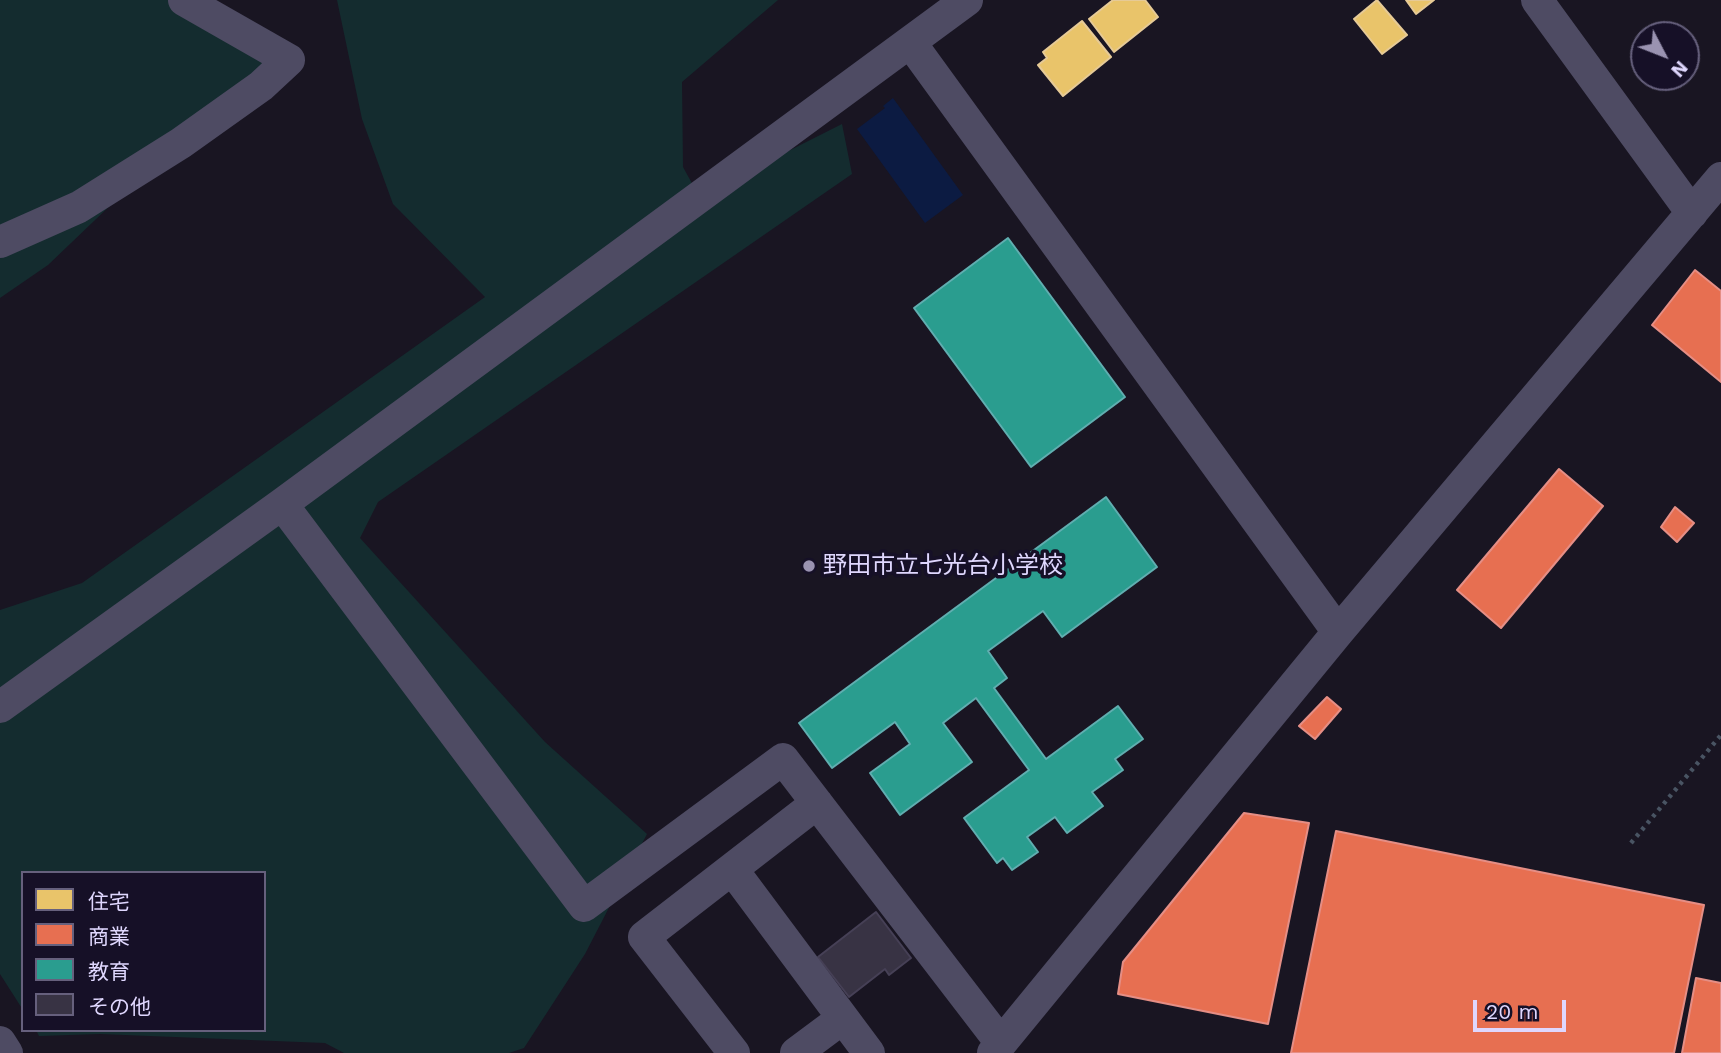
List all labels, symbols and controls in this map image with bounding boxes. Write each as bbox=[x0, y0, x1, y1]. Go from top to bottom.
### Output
north arrow bbox=[1630, 21, 1700, 91]
text: N bbox=[1666, 56, 1693, 82]
place label: 野田市立七光台小学校 bbox=[823, 552, 1063, 580]
marker: 野田市立七光台小学校 bbox=[801, 558, 817, 574]
legend bbox=[21, 871, 266, 1032]
text: 住宅 bbox=[88, 889, 130, 914]
text: 商業 bbox=[88, 924, 130, 949]
text: 教育 bbox=[88, 959, 130, 984]
scale bar bbox=[1476, 986, 1569, 1030]
text: その他 bbox=[88, 994, 151, 1019]
text: 20 m bbox=[1486, 999, 1538, 1024]

